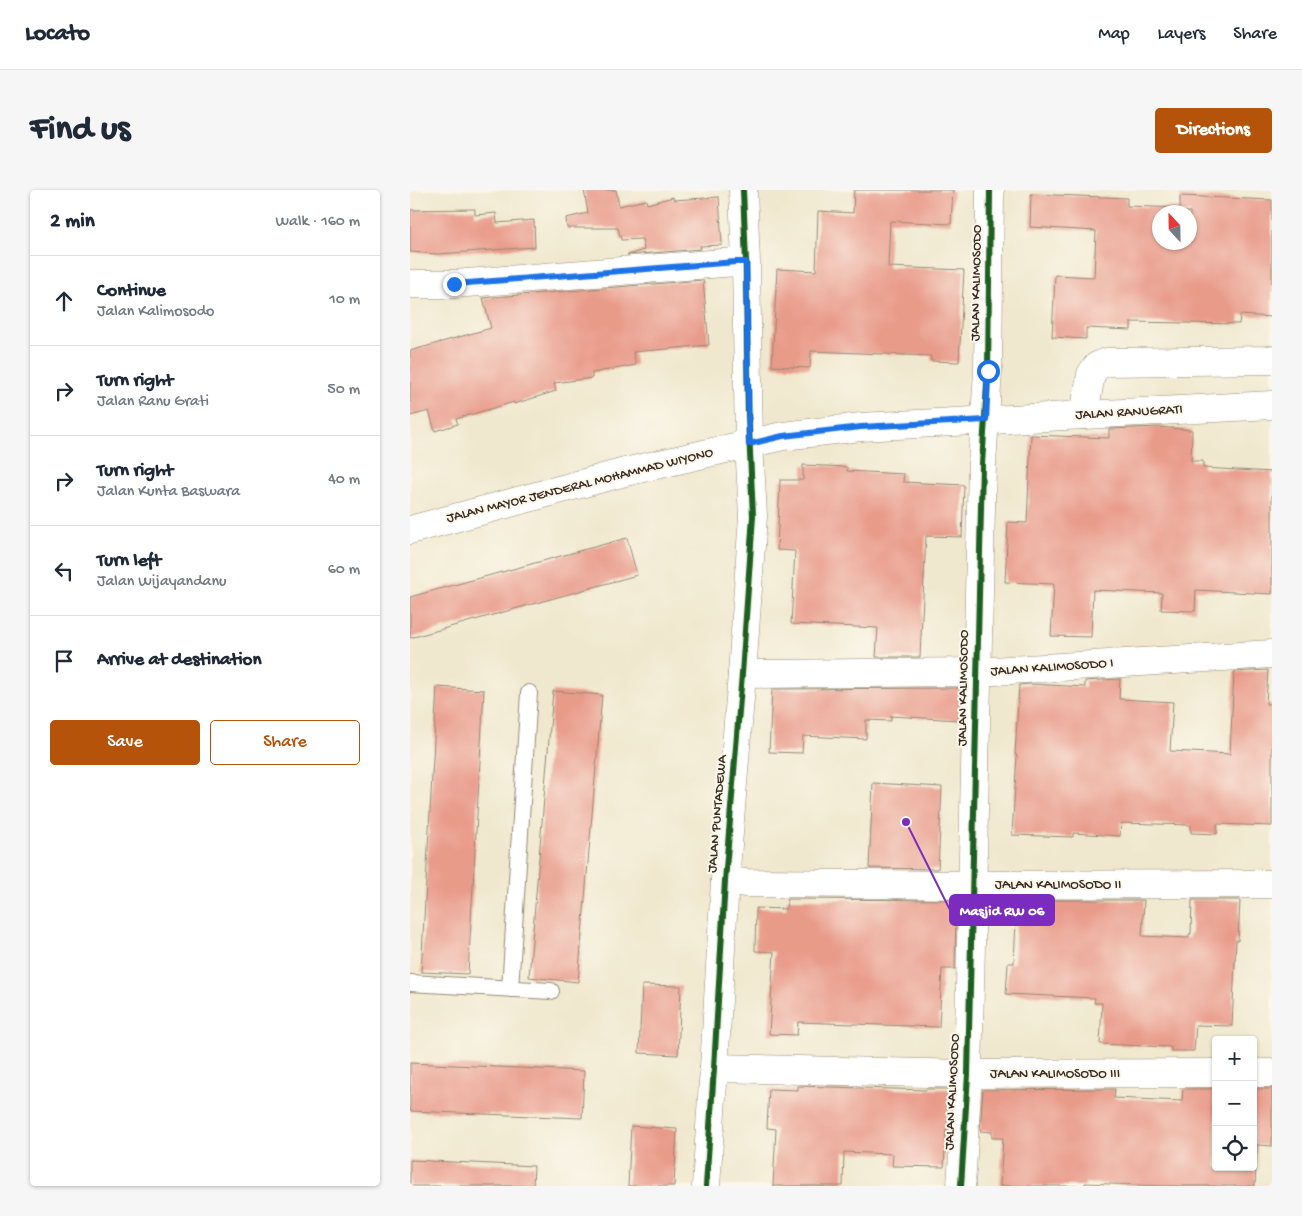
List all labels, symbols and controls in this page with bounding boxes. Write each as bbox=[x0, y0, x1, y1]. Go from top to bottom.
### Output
text: Locato bbox=[25, 20, 90, 49]
text: Map bbox=[1098, 24, 1130, 45]
text: Layers bbox=[1158, 24, 1205, 45]
text: Share bbox=[1233, 24, 1277, 45]
button: Directions bbox=[1155, 108, 1272, 153]
text: Find us bbox=[30, 110, 130, 151]
north arrow bbox=[1152, 205, 1197, 250]
text: 2 min bbox=[50, 210, 95, 235]
text: Walk · 160 m bbox=[275, 213, 360, 232]
street label: JALAN KALIMOSODO bbox=[967, 224, 987, 341]
route end bbox=[443, 273, 466, 296]
text: Continue bbox=[97, 280, 166, 303]
icon: ahead bbox=[50, 287, 78, 315]
text: 10 m bbox=[329, 291, 360, 310]
text: Jalan Kalimosodo bbox=[97, 303, 214, 322]
route start bbox=[977, 360, 1000, 383]
text: Turn right bbox=[97, 370, 173, 393]
icon: right bbox=[50, 377, 78, 405]
text: 50 m bbox=[327, 381, 360, 400]
text: Jalan Ranu Grati bbox=[97, 393, 209, 412]
street label: JALAN RANUGRATI bbox=[1075, 402, 1183, 424]
street label: JALAN MAYOR JENDERAL MOHAMMAD WIYONO bbox=[445, 444, 716, 527]
text: Turn right bbox=[97, 460, 173, 483]
icon: right bbox=[50, 467, 78, 495]
text: 40 m bbox=[328, 471, 360, 490]
text: Jalan Kunta Baswara bbox=[97, 483, 240, 502]
text: Turn left bbox=[97, 550, 161, 573]
icon: left bbox=[50, 557, 78, 585]
text: 60 m bbox=[328, 561, 360, 580]
text: Jalan Wijayandanu bbox=[97, 573, 227, 592]
street label: JALAN KALIMOSODO bbox=[954, 629, 974, 746]
icon: arrive bbox=[50, 647, 78, 675]
text: Arrive at destination bbox=[97, 649, 261, 672]
street label: JALAN KALIMOSODO I bbox=[990, 655, 1114, 681]
button: Save bbox=[50, 720, 200, 765]
button: Share bbox=[210, 720, 360, 765]
street label: JALAN PUNTADEWA bbox=[704, 754, 732, 874]
street label: JALAN KALIMOSODO II bbox=[995, 877, 1121, 894]
callout: Masjid RW 06 bbox=[950, 895, 1054, 925]
text: Masjid RW 06 bbox=[960, 903, 1045, 921]
street label: JALAN KALIMOSODO bbox=[941, 1033, 965, 1151]
map controls bbox=[1212, 1036, 1257, 1171]
button: + bbox=[1212, 1036, 1257, 1081]
street label: JALAN KALIMOSODO III bbox=[990, 1066, 1120, 1083]
button: − bbox=[1212, 1081, 1257, 1126]
button: locate bbox=[1212, 1126, 1257, 1171]

